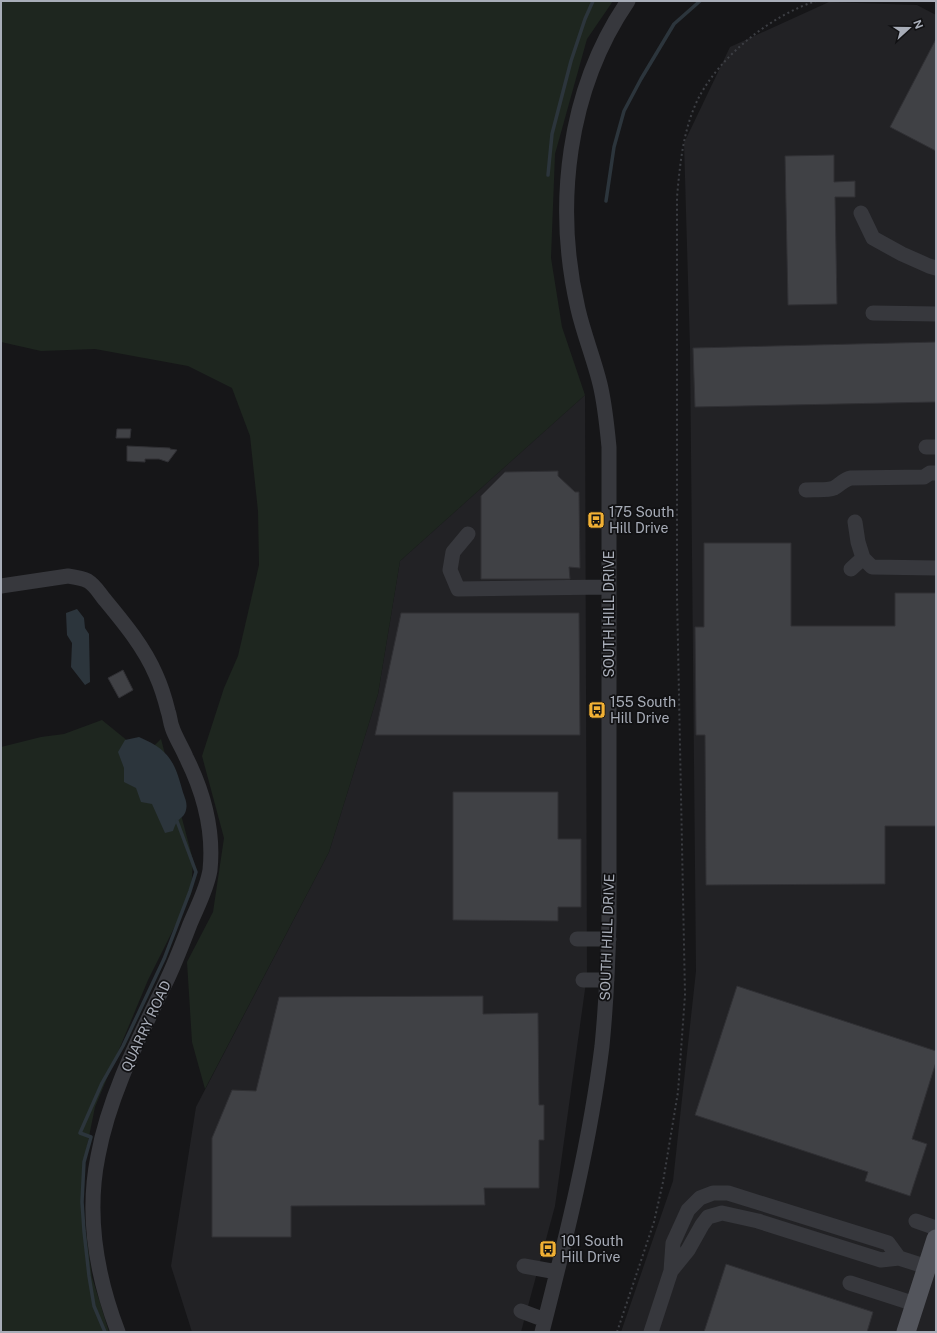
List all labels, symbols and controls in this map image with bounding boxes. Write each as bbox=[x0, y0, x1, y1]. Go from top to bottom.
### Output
north arrow bbox=[889, 8, 929, 48]
text: N bbox=[911, 18, 925, 31]
place label: 175 South Hill Drive bbox=[609, 504, 674, 536]
bus stop icon: 175 South Hill Drive bbox=[586, 510, 606, 530]
street label: SOUTH HILL DRIVE bbox=[601, 550, 617, 678]
place label: 155 South Hill Drive bbox=[610, 694, 676, 726]
bus stop icon: 155 South Hill Drive bbox=[587, 700, 607, 720]
street label: SOUTH HILL DRIVE bbox=[597, 873, 617, 1001]
street label: QUARRY ROAD bbox=[118, 978, 174, 1074]
place label: 101 South Hill Drive bbox=[561, 1233, 623, 1265]
bus stop icon: 101 South Hill Drive bbox=[538, 1239, 558, 1259]

